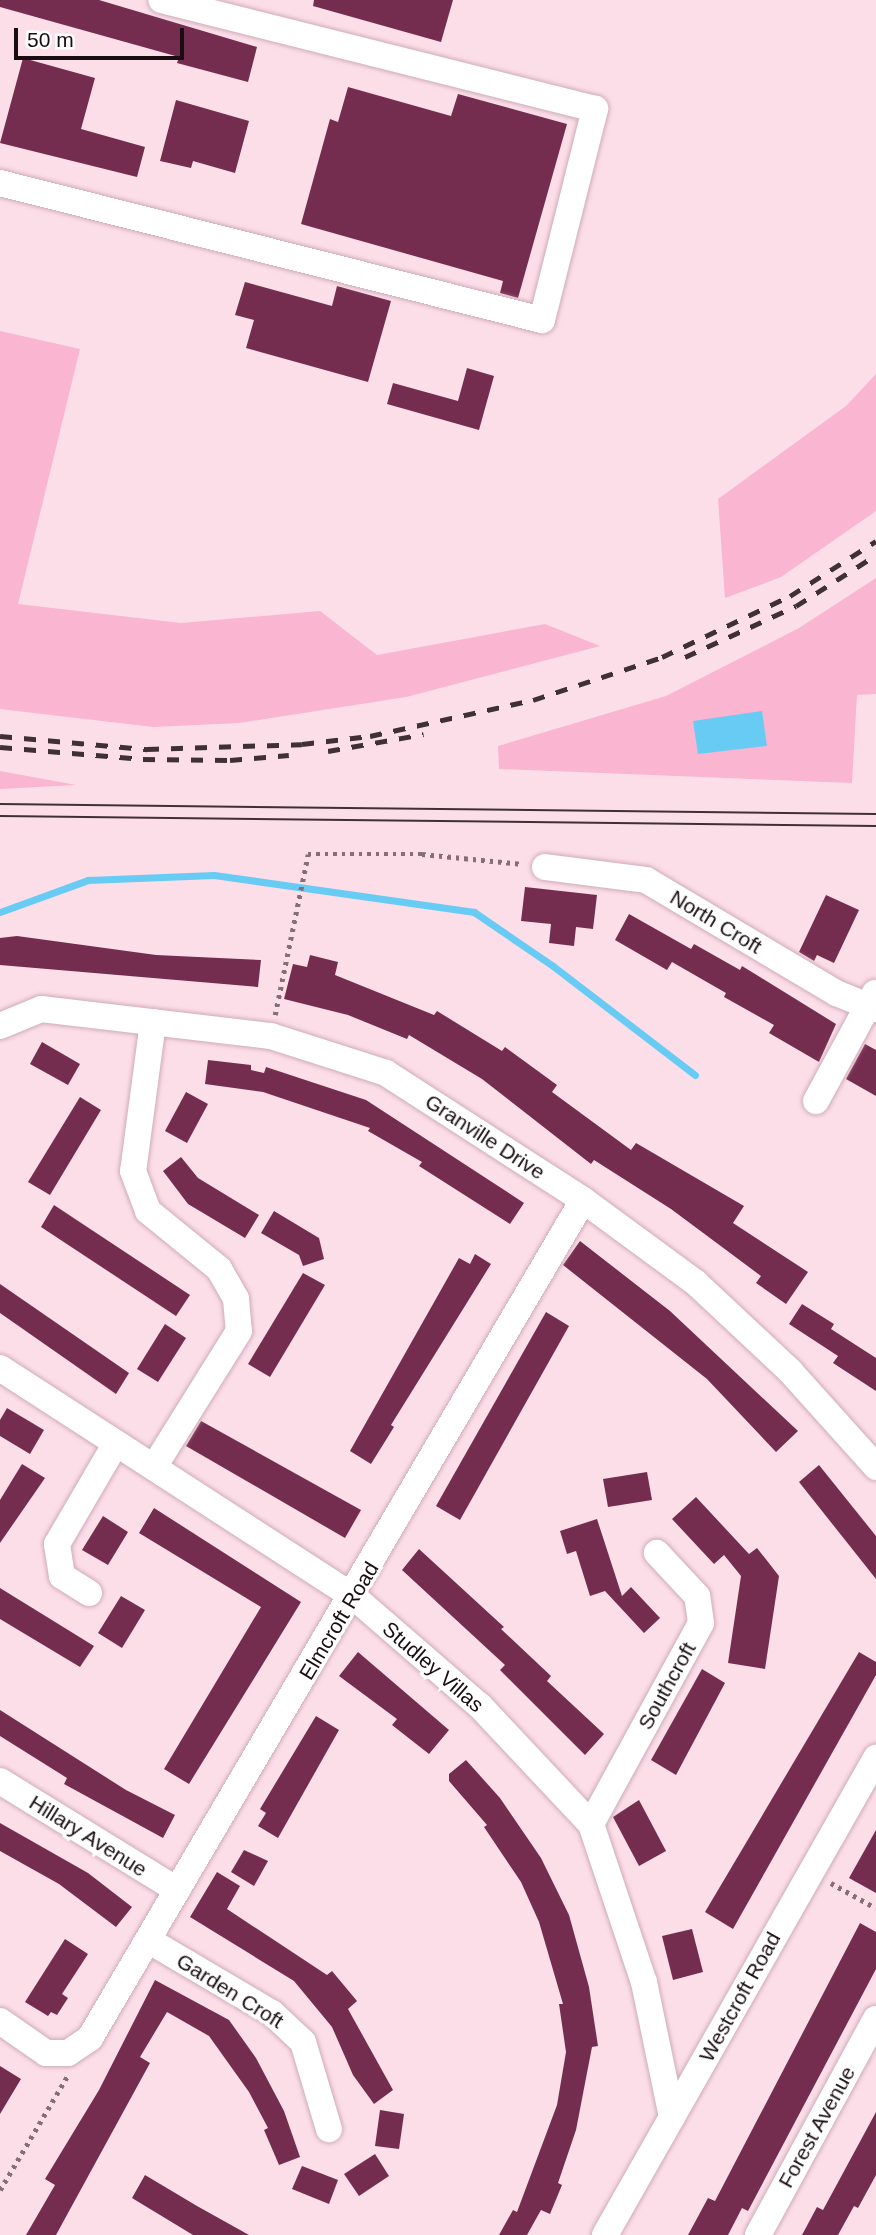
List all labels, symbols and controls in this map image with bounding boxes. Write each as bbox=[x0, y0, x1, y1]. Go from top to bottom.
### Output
scale bar bbox=[18, 14, 187, 58]
text: 50 m bbox=[27, 28, 74, 51]
street label: North Croft bbox=[665, 885, 767, 959]
street label: Granville Drive bbox=[420, 1089, 550, 1185]
street label: Elmcroft Road bbox=[294, 1557, 384, 1685]
street label: Studley Villas bbox=[377, 1616, 489, 1718]
street label: Southcroft bbox=[633, 1638, 701, 1734]
street label: Hillary Avenue bbox=[24, 1790, 152, 1882]
street label: Westcroft Road bbox=[694, 1928, 786, 2066]
street label: Garden Croft bbox=[172, 1948, 288, 2034]
street label: Forest Avenue bbox=[773, 2061, 861, 2193]

